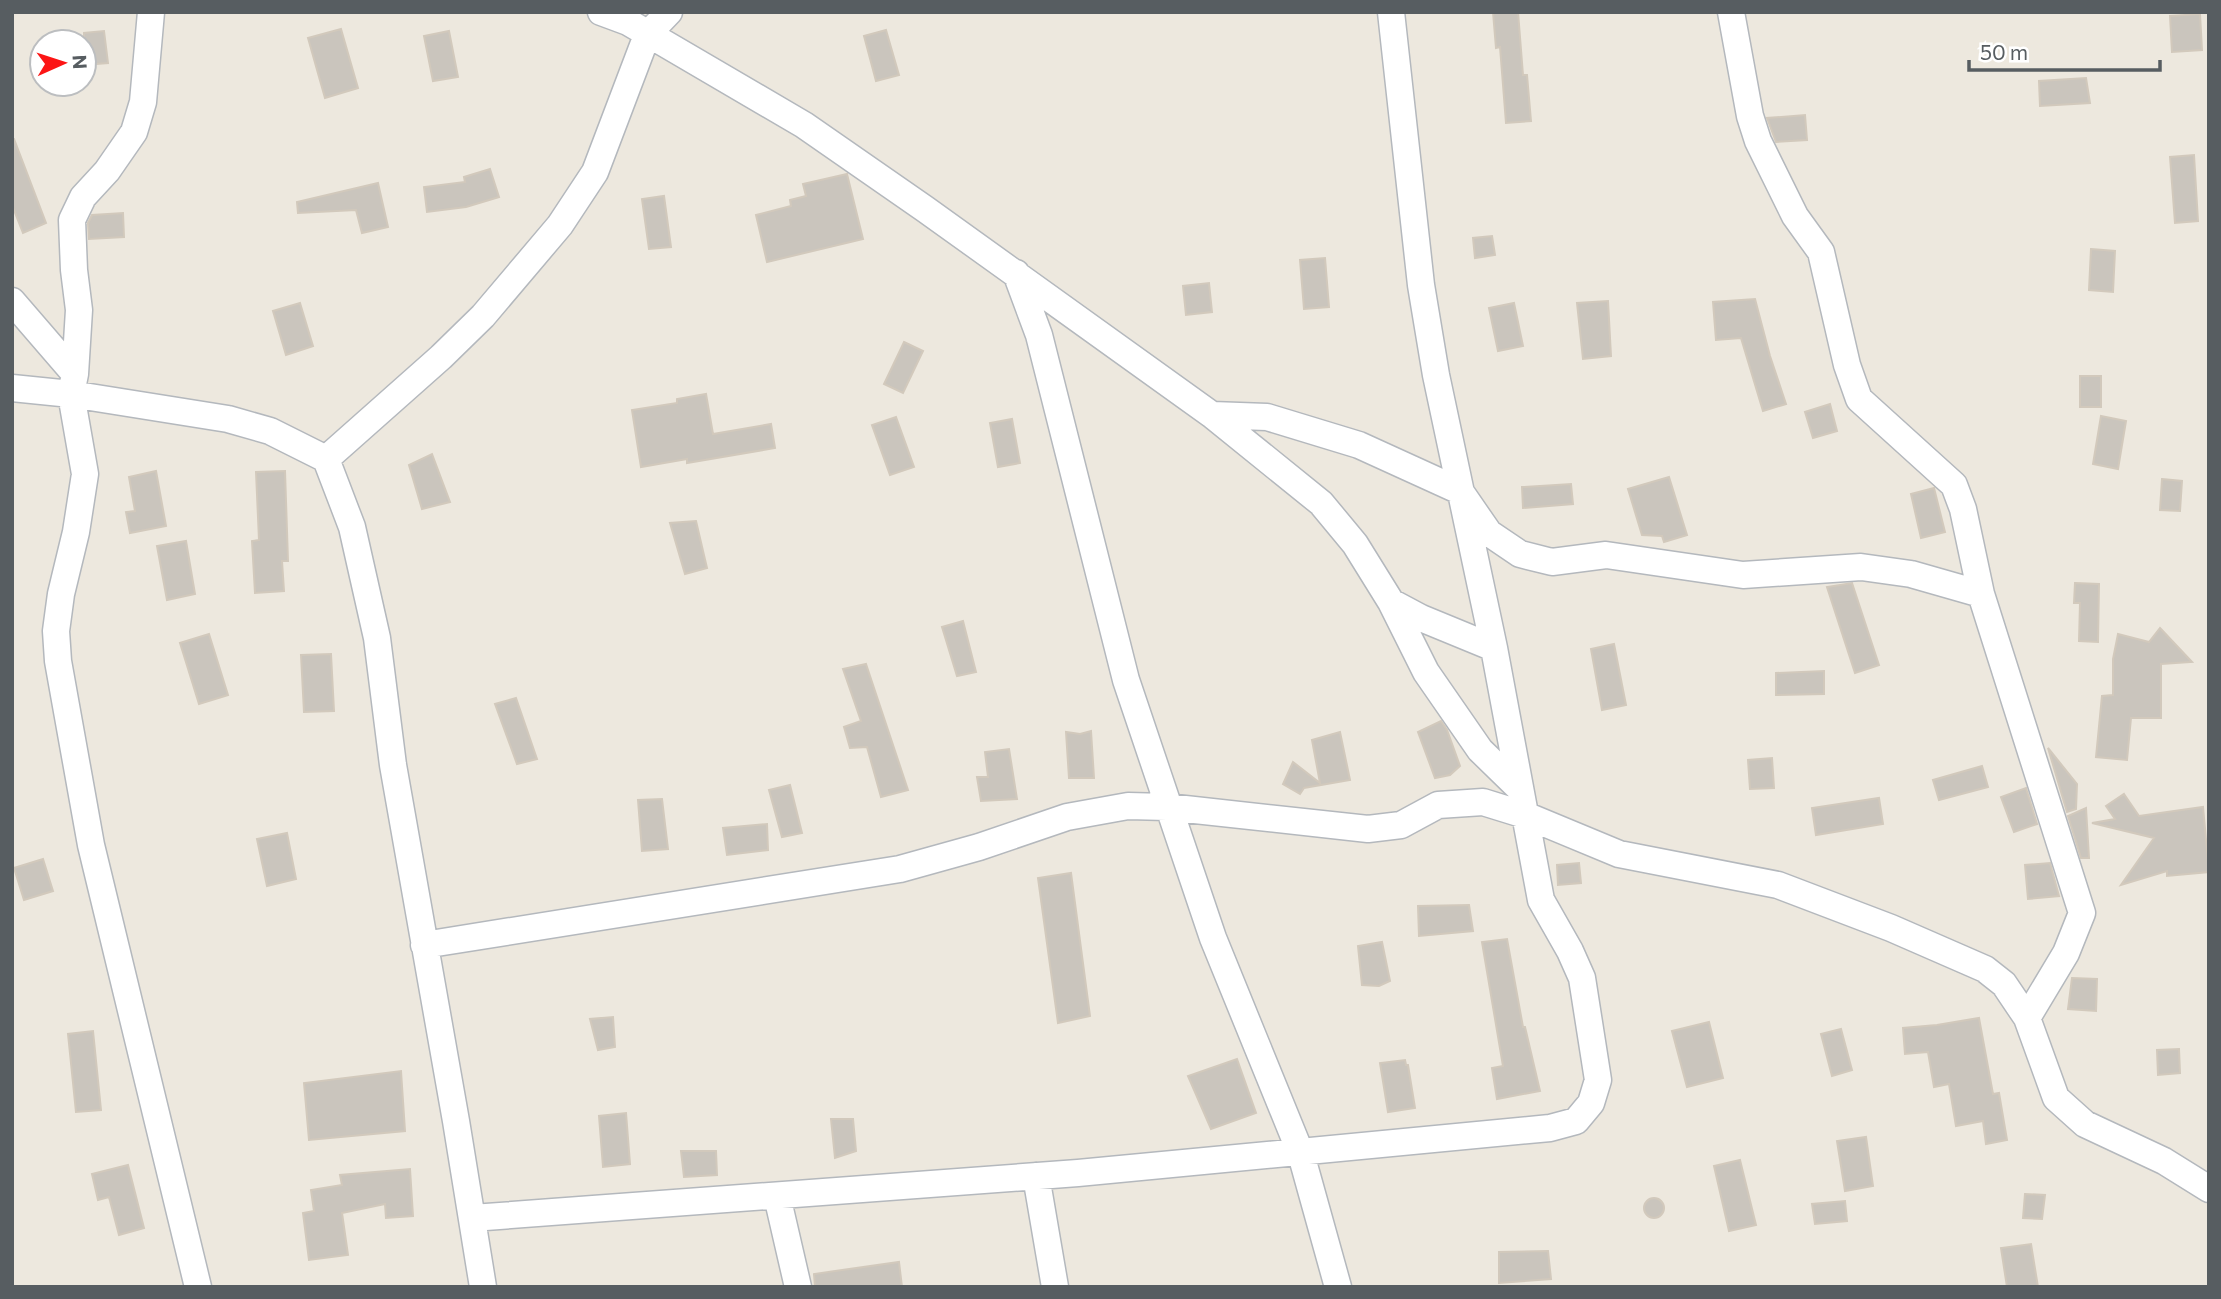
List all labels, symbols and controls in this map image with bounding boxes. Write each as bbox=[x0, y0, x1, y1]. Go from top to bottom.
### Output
north arrow bbox=[28, 28, 98, 98]
scale bar bbox=[1969, 28, 2160, 72]
text: 50 m bbox=[1980, 39, 2028, 64]
text: N bbox=[69, 54, 92, 70]

